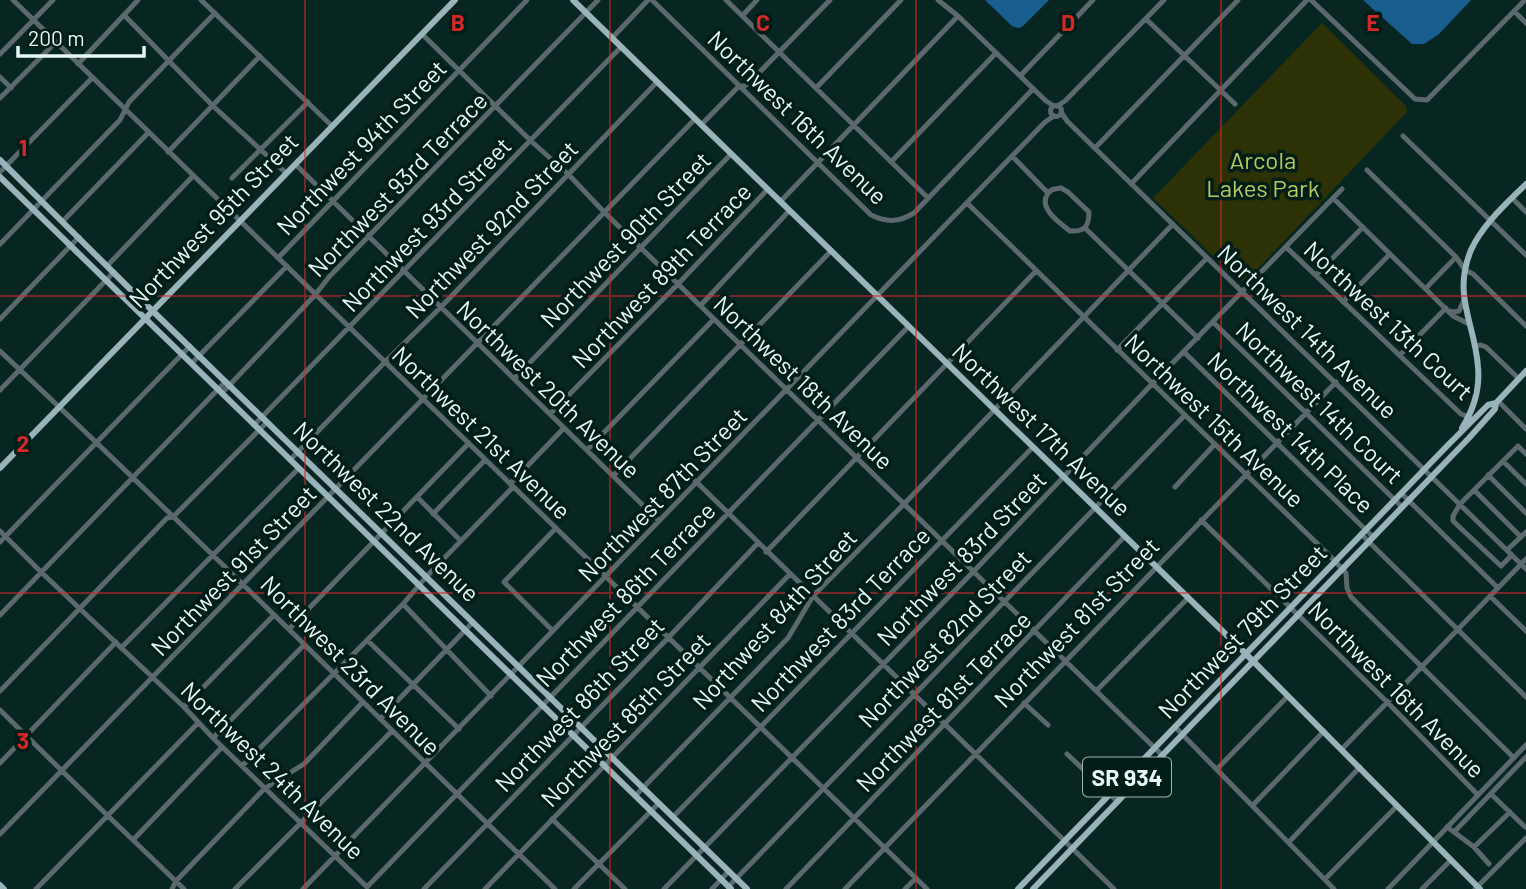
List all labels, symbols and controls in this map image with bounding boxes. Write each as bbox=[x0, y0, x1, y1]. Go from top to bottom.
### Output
text: B bbox=[451, 8, 465, 36]
text: C bbox=[756, 8, 770, 36]
text: D bbox=[1061, 8, 1075, 36]
text: E bbox=[1366, 8, 1380, 36]
scale bar bbox=[18, 14, 144, 58]
street label: Northwest 16th Avenue bbox=[702, 24, 894, 210]
text: 200 m bbox=[28, 25, 85, 50]
street label: Northwest 94th Street bbox=[270, 53, 452, 241]
street label: Northwest 93rd Terrace bbox=[301, 86, 493, 282]
street label: Northwest 95th Street bbox=[122, 127, 304, 313]
street label: Northwest 93rd Street bbox=[335, 131, 517, 317]
text: 1 bbox=[19, 133, 27, 161]
street label: Northwest 92nd Street bbox=[399, 134, 583, 324]
street label: Northwest 90th Street bbox=[534, 145, 716, 333]
park label: Arcola Lakes Park bbox=[1206, 145, 1320, 202]
street label: Northwest 89th Terrace bbox=[565, 177, 757, 373]
street label: Northwest 13th Court bbox=[1299, 234, 1479, 406]
street label: Northwest 14th Avenue bbox=[1212, 238, 1404, 424]
street label: Northwest 18th Avenue bbox=[708, 289, 900, 475]
street label: Northwest 20th Avenue bbox=[451, 294, 647, 484]
street label: Northwest 14th Court bbox=[1231, 315, 1409, 489]
street label: Northwest 15th Avenue bbox=[1119, 327, 1311, 513]
street label: Northwest 17th Avenue bbox=[947, 336, 1137, 522]
street label: Northwest 21st Avenue bbox=[387, 339, 577, 525]
street label: Northwest 14th Place bbox=[1202, 345, 1380, 519]
street label: Northwest 87th Street bbox=[572, 401, 752, 587]
street label: Northwest 22nd Avenue bbox=[288, 415, 486, 607]
text: 2 bbox=[17, 429, 29, 457]
street label: Northwest 83rd Street bbox=[870, 465, 1052, 651]
street label: Northwest 91st Street bbox=[144, 479, 322, 661]
street label: Northwest 86th Terrace bbox=[529, 496, 721, 692]
street label: Northwest 83rd Terrace bbox=[744, 521, 936, 717]
street label: Northwest 84th Street bbox=[686, 523, 862, 715]
street label: Northwest 81st Street bbox=[987, 531, 1165, 713]
street label: Northwest 79th Street bbox=[1152, 538, 1332, 724]
street label: Northwest 82nd Street bbox=[852, 543, 1036, 733]
street label: Northwest 23rd Avenue bbox=[255, 569, 447, 761]
street label: Northwest 16th Avenue bbox=[1303, 595, 1491, 783]
street label: Northwest 81st Terrace bbox=[849, 605, 1037, 797]
street label: Northwest 86th Street bbox=[488, 611, 670, 797]
street label: Northwest 85th Street bbox=[534, 626, 716, 812]
street label: Northwest 24th Avenue bbox=[175, 675, 371, 865]
text: 3 bbox=[17, 726, 29, 754]
road number: SR 934 bbox=[1083, 758, 1171, 796]

